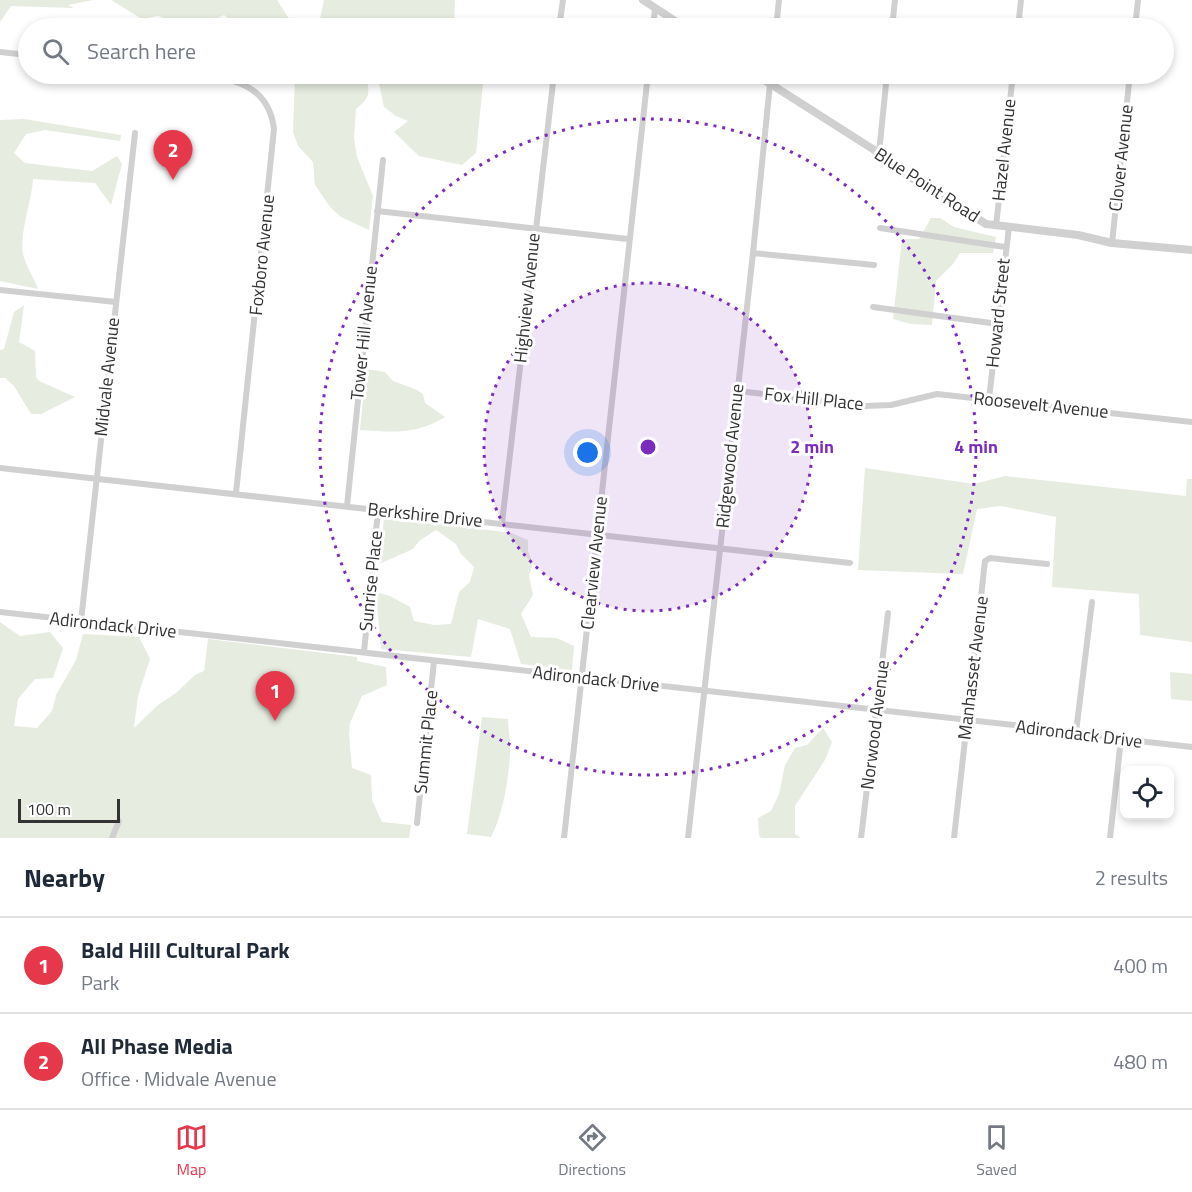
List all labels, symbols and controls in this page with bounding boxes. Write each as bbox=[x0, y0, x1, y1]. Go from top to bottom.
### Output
search box bbox=[18, 18, 1174, 84]
text: Search here bbox=[87, 34, 196, 68]
icon: search bbox=[39, 35, 72, 68]
street label: Hazel Avenue bbox=[985, 97, 1022, 202]
street label: Clover Avenue bbox=[1101, 103, 1140, 213]
pin: 2 bbox=[154, 130, 192, 180]
street label: Blue Point Road bbox=[869, 140, 985, 229]
street label: Foxboro Avenue bbox=[242, 193, 281, 317]
street label: Highview Avenue bbox=[506, 232, 547, 364]
street label: Howard Street bbox=[978, 256, 1017, 369]
street label: Tower Hill Avenue bbox=[343, 264, 384, 401]
street label: Midvale Avenue bbox=[87, 316, 126, 438]
street label: Fox Hill Place bbox=[763, 380, 865, 417]
street label: Ridgewood Avenue bbox=[708, 382, 751, 530]
street label: Roosevelt Avenue bbox=[972, 384, 1110, 425]
text: 2 min bbox=[790, 433, 834, 460]
text: 4 min bbox=[954, 433, 998, 460]
centre of rings bbox=[638, 437, 658, 457]
your location bbox=[573, 438, 602, 467]
street label: Berkshire Drive bbox=[366, 495, 484, 534]
street label: Clearview Avenue bbox=[573, 495, 614, 631]
street label: Sunrise Place bbox=[352, 529, 389, 633]
street label: Manhasset Avenue bbox=[950, 594, 995, 741]
street label: Adirondack Drive bbox=[48, 604, 178, 645]
street label: Adirondack Drive bbox=[531, 658, 661, 699]
street label: Norwood Avenue bbox=[853, 659, 896, 791]
pin: 1 bbox=[256, 672, 294, 721]
street label: Summit Place bbox=[407, 689, 444, 795]
street label: Adirondack Drive bbox=[1014, 712, 1144, 755]
map controls bbox=[1120, 766, 1174, 820]
button: locate bbox=[1120, 766, 1174, 820]
scale bar bbox=[18, 796, 120, 824]
text: 100 m bbox=[27, 797, 71, 821]
text: Nearby bbox=[24, 858, 105, 897]
text: 2 results bbox=[1095, 862, 1168, 893]
text: Bald Hill Cultural Park bbox=[81, 933, 290, 967]
text: 1 bbox=[38, 950, 49, 981]
text: 400 m bbox=[1113, 950, 1168, 981]
text: Park bbox=[81, 967, 119, 998]
text: All Phase Media bbox=[81, 1029, 233, 1063]
text: 2 bbox=[38, 1046, 49, 1077]
text: 480 m bbox=[1113, 1046, 1168, 1077]
text: Office · Midvale Avenue bbox=[81, 1063, 277, 1094]
tab: Map bbox=[175, 1121, 208, 1181]
tab: Directions bbox=[558, 1121, 626, 1181]
tab: Saved bbox=[976, 1121, 1017, 1181]

